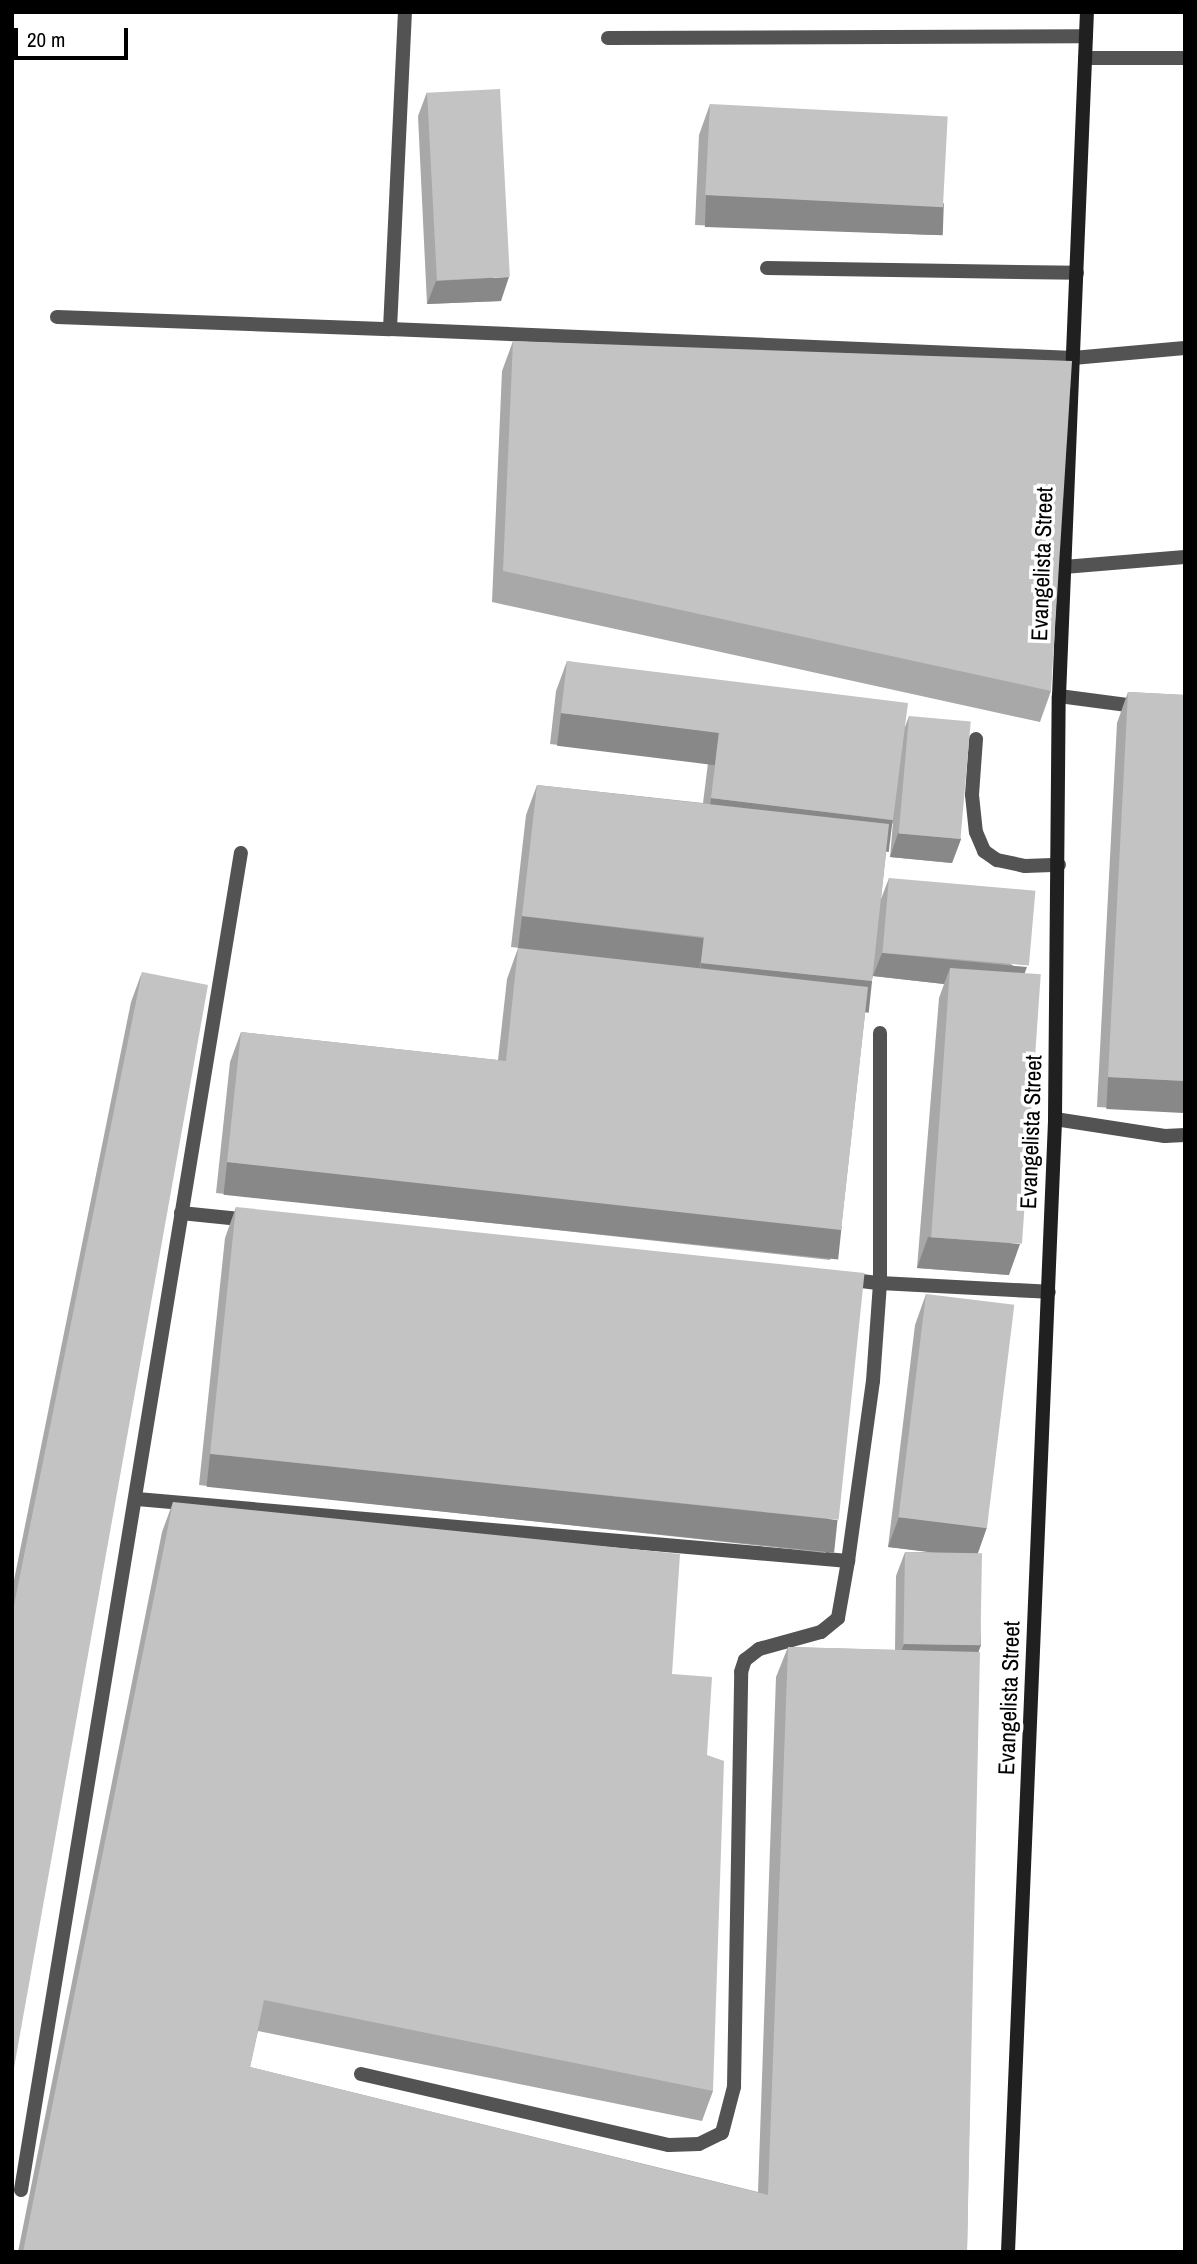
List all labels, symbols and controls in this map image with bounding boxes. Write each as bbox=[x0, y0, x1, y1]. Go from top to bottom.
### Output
scale bar bbox=[18, 14, 131, 58]
text: 20 m bbox=[27, 25, 65, 54]
street label: Evangelista Street bbox=[1026, 487, 1058, 641]
street label: Evangelista Street bbox=[1015, 1055, 1047, 1209]
street label: Evangelista Street bbox=[993, 1621, 1025, 1775]

